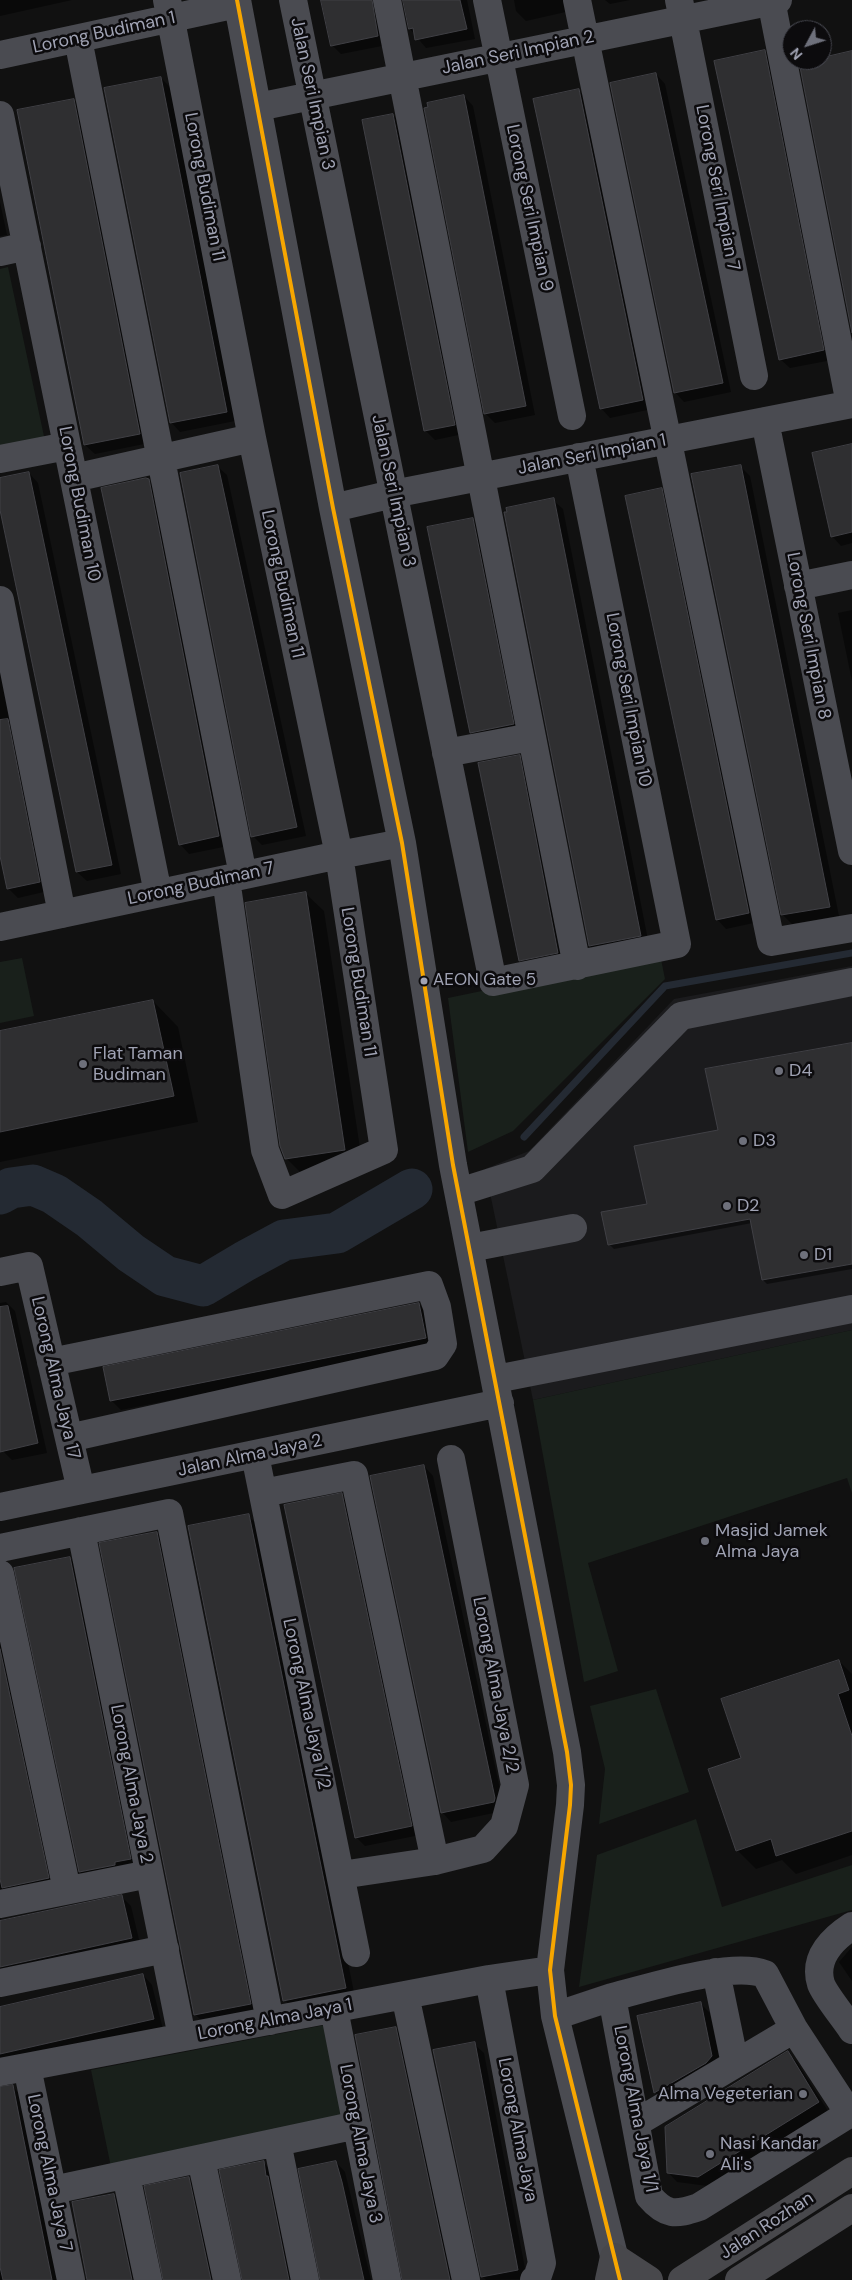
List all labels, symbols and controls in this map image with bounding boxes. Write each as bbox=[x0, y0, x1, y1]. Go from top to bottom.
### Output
street label: Lorong Budiman 1 bbox=[31, 7, 177, 59]
street label: Jalan Seri Impian 3 bbox=[285, 16, 339, 172]
north arrow bbox=[782, 20, 832, 70]
street label: Jalan Seri Impian 2 bbox=[440, 26, 596, 80]
text: N bbox=[786, 44, 806, 64]
street label: Lorong Seri Impian 7 bbox=[690, 103, 744, 273]
street label: Lorong Budiman 11 bbox=[179, 111, 229, 263]
street label: Lorong Seri Impian 9 bbox=[501, 122, 557, 294]
street label: Jalan Seri Impian 3 bbox=[366, 413, 420, 569]
street label: Lorong Budiman 10 bbox=[53, 425, 105, 583]
street label: Jalan Seri Impian 1 bbox=[516, 430, 668, 480]
street label: Lorong Budiman 11 bbox=[256, 508, 308, 660]
street label: Lorong Seri Impian 8 bbox=[781, 550, 835, 722]
street label: Lorong Seri Impian 10 bbox=[601, 611, 655, 789]
street label: Lorong Budiman 7 bbox=[126, 858, 276, 910]
street label: Lorong Budiman 11 bbox=[336, 906, 380, 1058]
place label: AEON Gate 5 bbox=[433, 971, 536, 991]
marker: AEON Gate 5 bbox=[419, 976, 429, 986]
place label: Flat Taman Budiman bbox=[93, 1043, 183, 1086]
marker: Flat Taman Budiman bbox=[77, 1058, 89, 1070]
place label: D4 bbox=[789, 1060, 812, 1082]
marker: D4 bbox=[773, 1065, 785, 1077]
place label: D3 bbox=[753, 1130, 776, 1152]
marker: D3 bbox=[737, 1135, 749, 1147]
place label: D2 bbox=[737, 1195, 759, 1217]
marker: D2 bbox=[721, 1200, 733, 1212]
place label: D1 bbox=[814, 1244, 832, 1266]
marker: D1 bbox=[798, 1249, 810, 1261]
street label: Lorong Alma Jaya 17 bbox=[26, 1295, 84, 1461]
street label: Jalan Alma Jaya 2 bbox=[176, 1430, 324, 1482]
place label: Masjid Jamek Alma Jaya bbox=[715, 1520, 828, 1562]
marker: Masjid Jamek Alma Jaya bbox=[699, 1535, 711, 1547]
street label: Lorong Alma Jaya 2/2 bbox=[467, 1595, 523, 1775]
street label: Lorong Alma Jaya 1/2 bbox=[277, 1617, 335, 1791]
street label: Lorong Alma Jaya 2 bbox=[105, 1703, 157, 1865]
street label: Lorong Alma Jaya 1 bbox=[196, 1994, 354, 2046]
street label: Lorong Alma Jaya 1/1 bbox=[608, 2024, 662, 2194]
street label: Lorong Alma Jaya bbox=[492, 2056, 542, 2204]
street label: Lorong Alma Jaya 3 bbox=[334, 2063, 386, 2225]
place label: Alma Vegeterian bbox=[658, 2083, 793, 2105]
marker: Alma Vegeterian bbox=[797, 2088, 809, 2100]
street label: Lorong Alma Jaya 7 bbox=[22, 2092, 76, 2254]
place label: Nasi Kandar Ali's bbox=[720, 2133, 818, 2176]
marker: Nasi Kandar Ali's bbox=[704, 2148, 716, 2160]
street label: Jalan Rozhan bbox=[716, 2188, 818, 2264]

